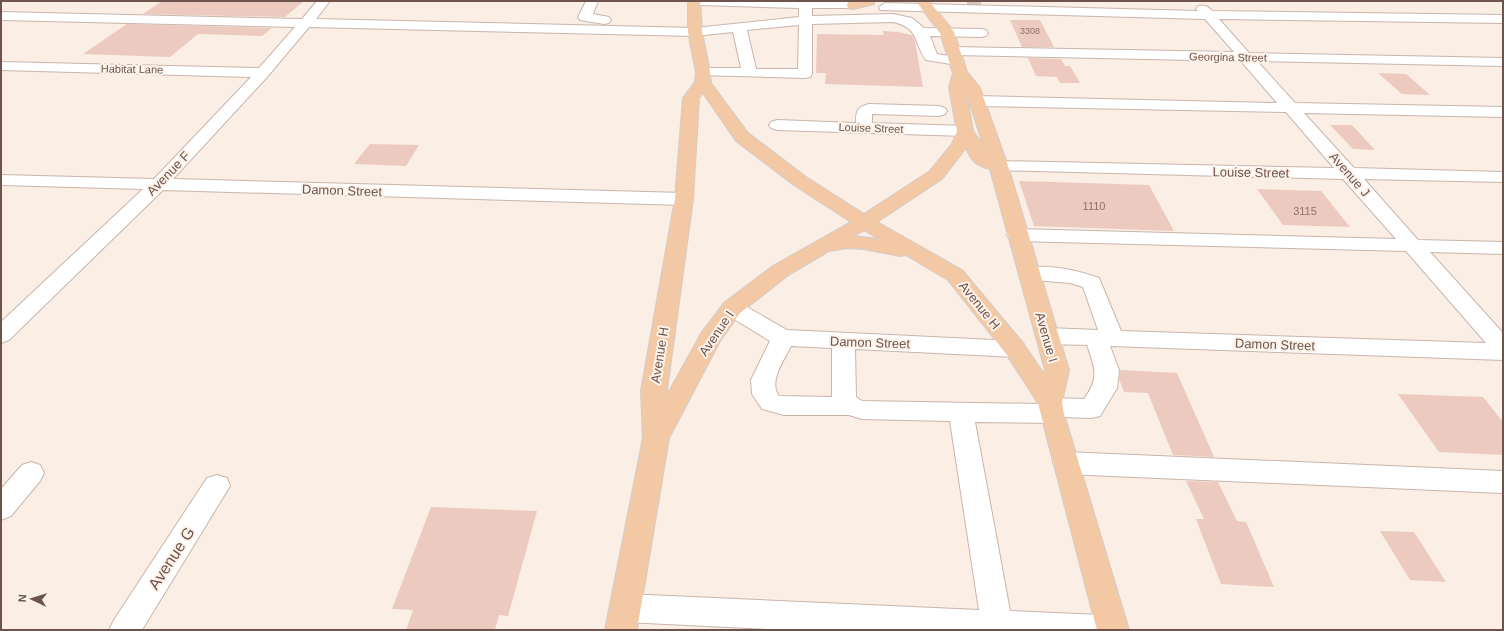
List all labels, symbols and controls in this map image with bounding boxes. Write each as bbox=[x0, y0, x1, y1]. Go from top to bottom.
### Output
house number: 3308 bbox=[1020, 26, 1040, 36]
street label: Georgina Street bbox=[1189, 50, 1267, 64]
street label: Habitat Lane bbox=[101, 62, 163, 76]
street label: Louise Street bbox=[838, 121, 904, 135]
street label: Avenue F bbox=[144, 148, 193, 198]
street label: Avenue J bbox=[1326, 149, 1373, 200]
street label: Louise Street bbox=[1213, 164, 1290, 181]
street label: Damon Street bbox=[302, 182, 383, 199]
house number: 1110 bbox=[1083, 200, 1105, 212]
house number: 3115 bbox=[1293, 205, 1317, 217]
street label: Avenue H bbox=[956, 279, 1003, 332]
street label: Avenue I bbox=[696, 308, 737, 359]
street label: Avenue I bbox=[1032, 311, 1061, 364]
street label: Avenue H bbox=[648, 326, 671, 384]
street label: Damon Street bbox=[830, 334, 911, 351]
street label: Damon Street bbox=[1235, 336, 1316, 353]
street label: Avenue G bbox=[145, 524, 198, 593]
north arrow bbox=[12, 579, 52, 619]
text: N bbox=[16, 594, 28, 603]

